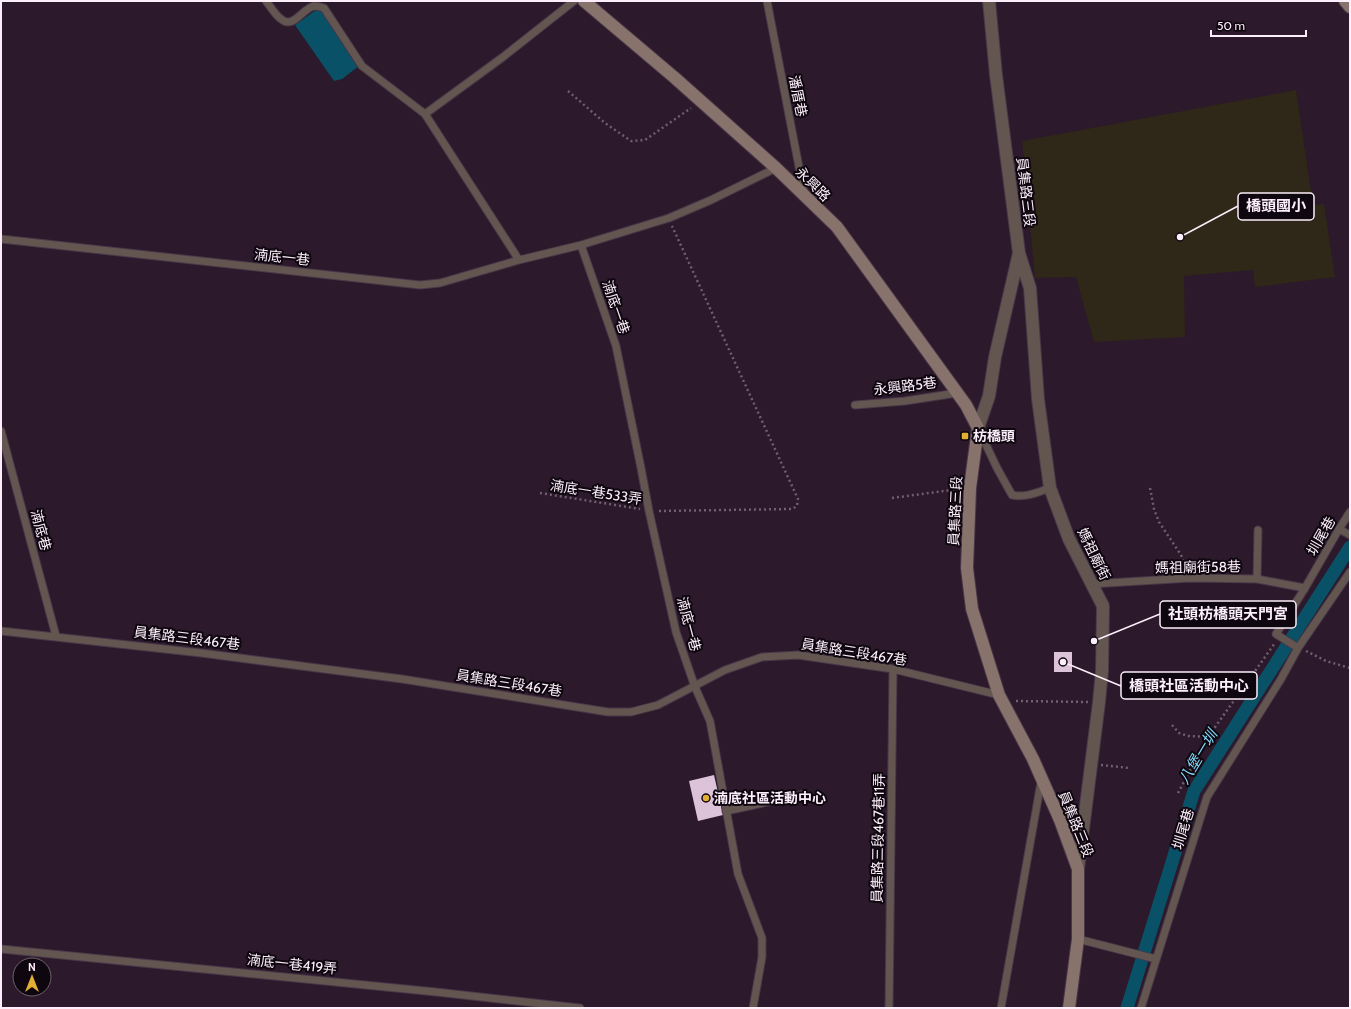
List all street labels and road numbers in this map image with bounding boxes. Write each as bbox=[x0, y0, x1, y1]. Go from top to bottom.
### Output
street label: 潘厝巷 bbox=[785, 74, 811, 118]
street label: 員集路三段 bbox=[1013, 156, 1039, 228]
street label: 永興路 bbox=[792, 163, 834, 205]
street label: 湳底一巷 bbox=[253, 245, 311, 269]
street label: 湳底一巷 bbox=[598, 278, 634, 336]
street label: 永興路5巷 bbox=[872, 373, 938, 399]
street label: 湳底一巷533弄 bbox=[549, 476, 643, 508]
street label: 員集路三段 bbox=[944, 476, 966, 546]
street label: 湳底巷 bbox=[27, 507, 55, 553]
street label: 圳尾巷 bbox=[1303, 513, 1339, 559]
street label: 媽祖廟街 bbox=[1074, 525, 1114, 583]
street label: 媽祖廟街58巷 bbox=[1155, 557, 1241, 577]
street label: 湳底一巷 bbox=[673, 595, 705, 653]
street label: 員集路三段467巷 bbox=[133, 623, 241, 653]
street label: 員集路三段467巷 bbox=[800, 635, 908, 669]
street label: 員集路三段467巷 bbox=[455, 666, 563, 700]
street label: 員集路三段467巷11弄 bbox=[868, 773, 888, 903]
street label: 員集路三段 bbox=[1055, 788, 1097, 860]
street label: 圳尾巷 bbox=[1168, 806, 1198, 852]
street label: 湳底一巷419弄 bbox=[246, 950, 338, 978]

